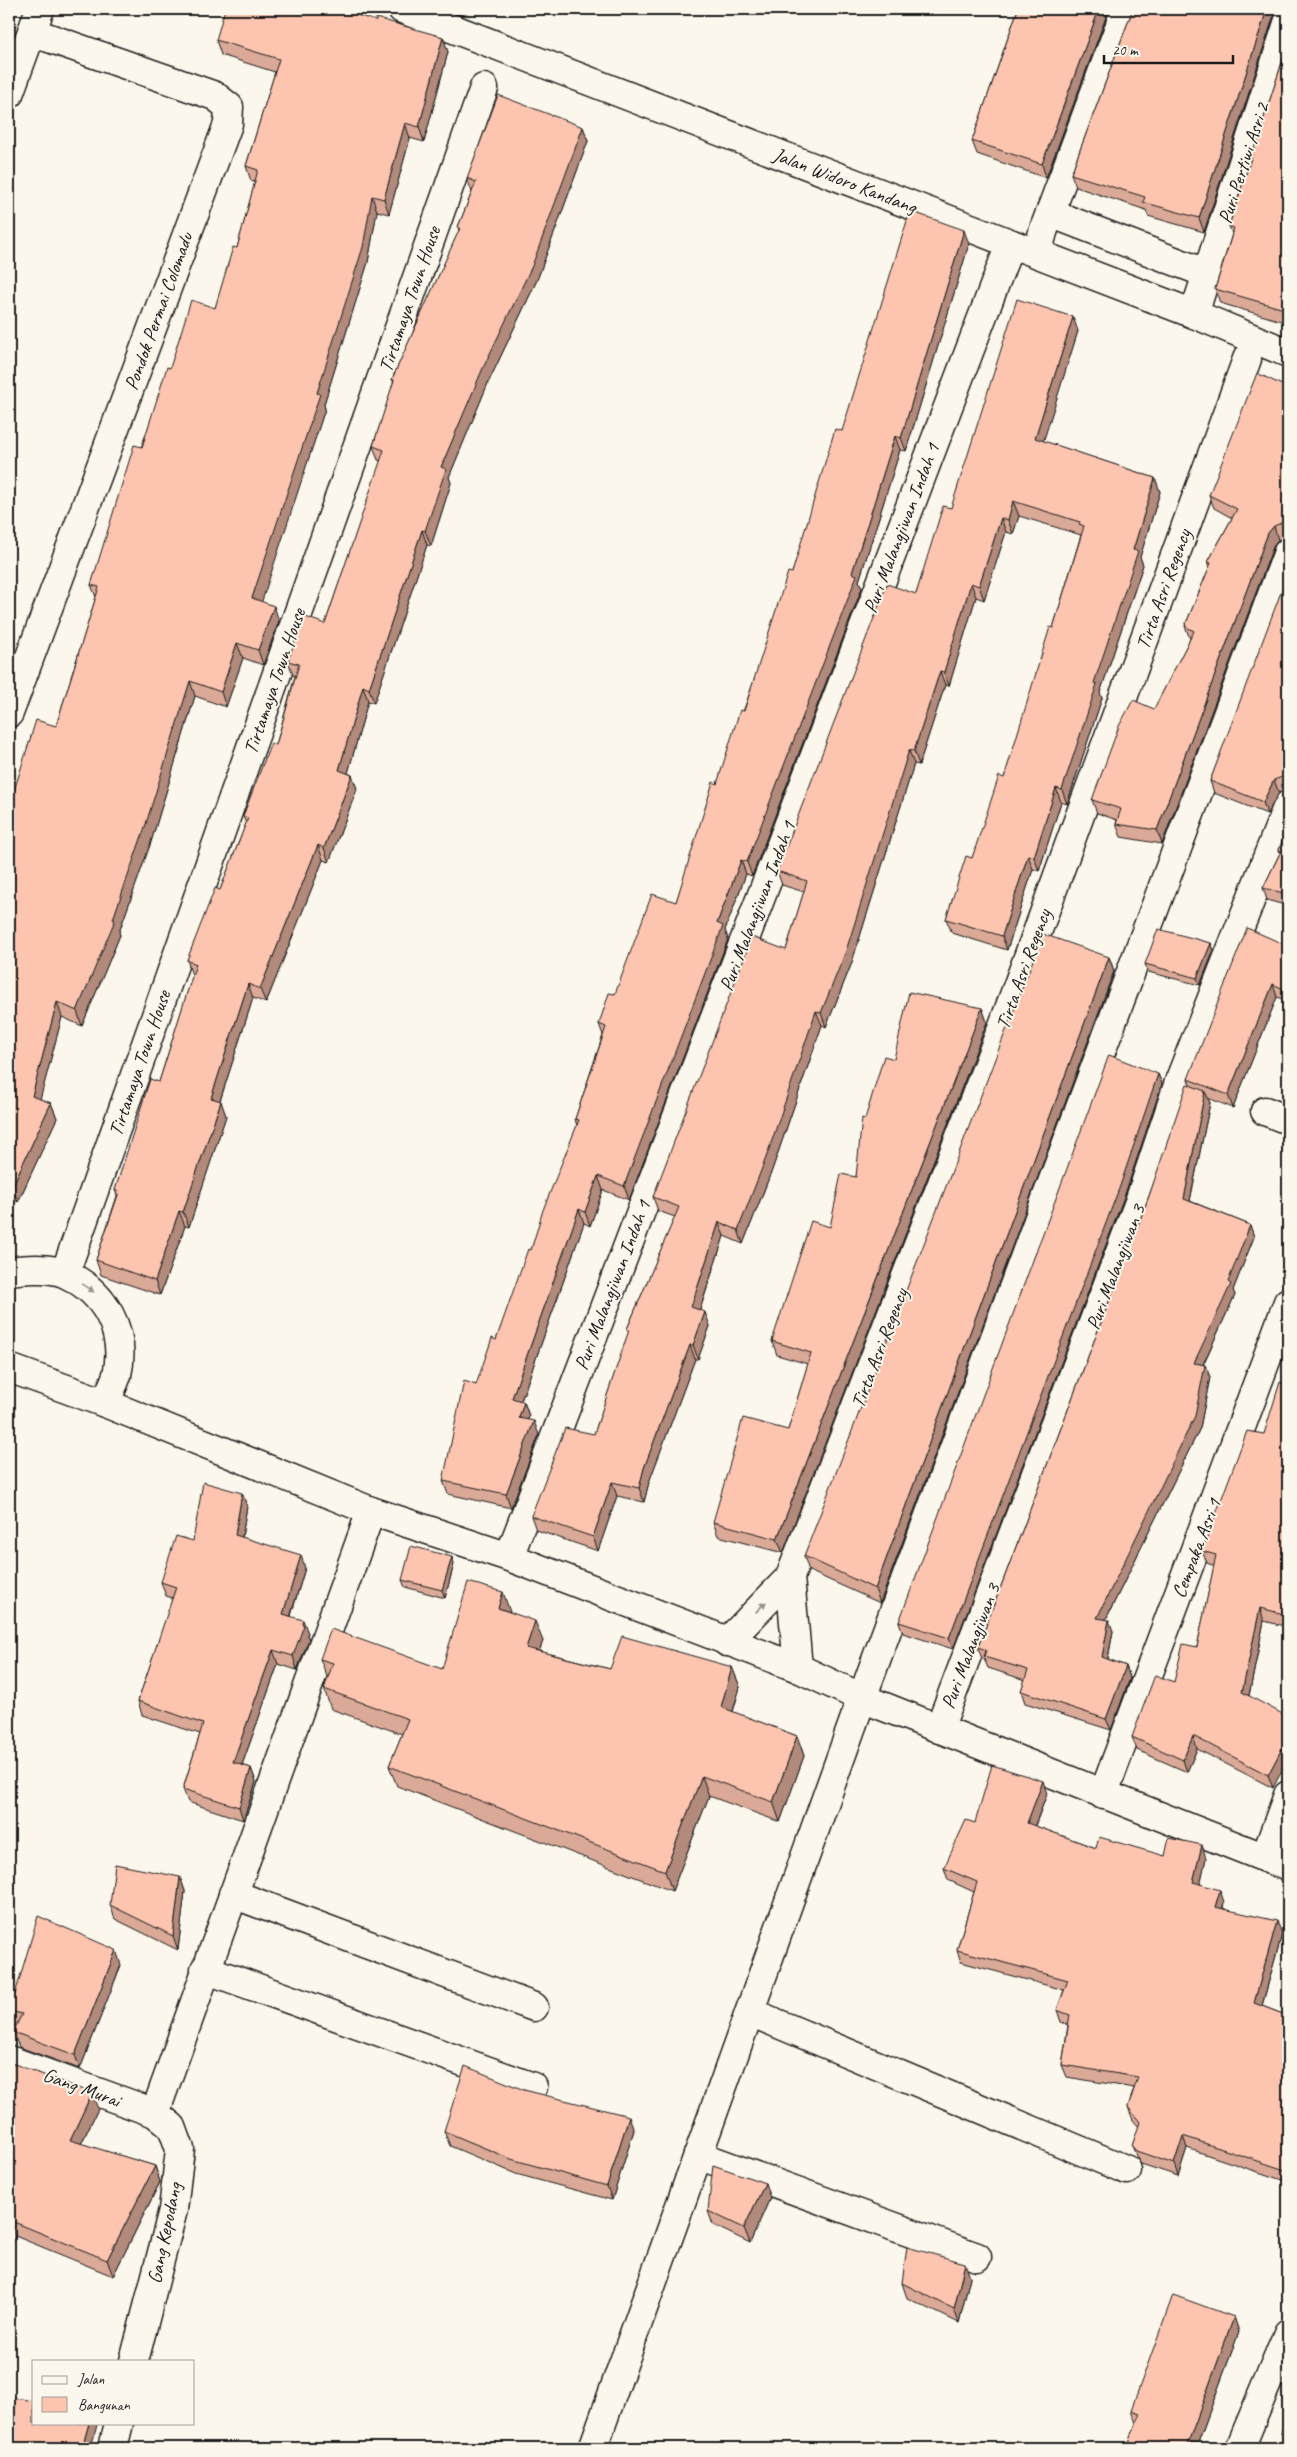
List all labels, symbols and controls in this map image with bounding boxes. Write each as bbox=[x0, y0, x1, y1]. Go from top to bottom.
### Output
scale bar bbox=[1104, 32, 1233, 64]
text: 20 m bbox=[1112, 41, 1139, 60]
street label: Puri Pertiwi Asri 2 bbox=[1212, 98, 1275, 227]
street label: Jalan Widoro Kandang bbox=[769, 141, 922, 220]
street label: Tirtamaya Town House bbox=[373, 222, 447, 375]
street label: Pondok Permai Colomadu bbox=[118, 228, 199, 393]
street label: Puri Malangjiwan Indah 1 bbox=[858, 439, 946, 616]
street label: Tirta Asri Regency bbox=[1130, 525, 1197, 653]
street label: Tirtamaya Town House bbox=[238, 604, 312, 757]
street label: Puri Malangjiwan Indah 1 bbox=[714, 817, 802, 994]
street label: Tirta Asri Regency bbox=[990, 905, 1057, 1033]
street label: Tirtamaya Town House bbox=[103, 986, 177, 1139]
street label: Puri Malangjiwan Indah 1 bbox=[569, 1196, 657, 1373]
street label: Puri Malangjiwan 3 bbox=[1080, 1199, 1151, 1333]
one-way arrow bbox=[81, 1284, 94, 1293]
street label: Tirta Asri Regency bbox=[845, 1284, 914, 1411]
street label: Cempaka Asri 1 bbox=[1166, 1494, 1227, 1601]
street label: Puri Malangjiwan 3 bbox=[935, 1578, 1006, 1712]
one-way arrow bbox=[755, 1601, 767, 1613]
street label: Gang Murai bbox=[40, 2062, 126, 2114]
street label: Gang Kepodang bbox=[142, 2179, 188, 2286]
legend bbox=[32, 2360, 195, 2424]
text: Jalan bbox=[77, 2370, 105, 2389]
text: Bangunan bbox=[78, 2396, 131, 2415]

